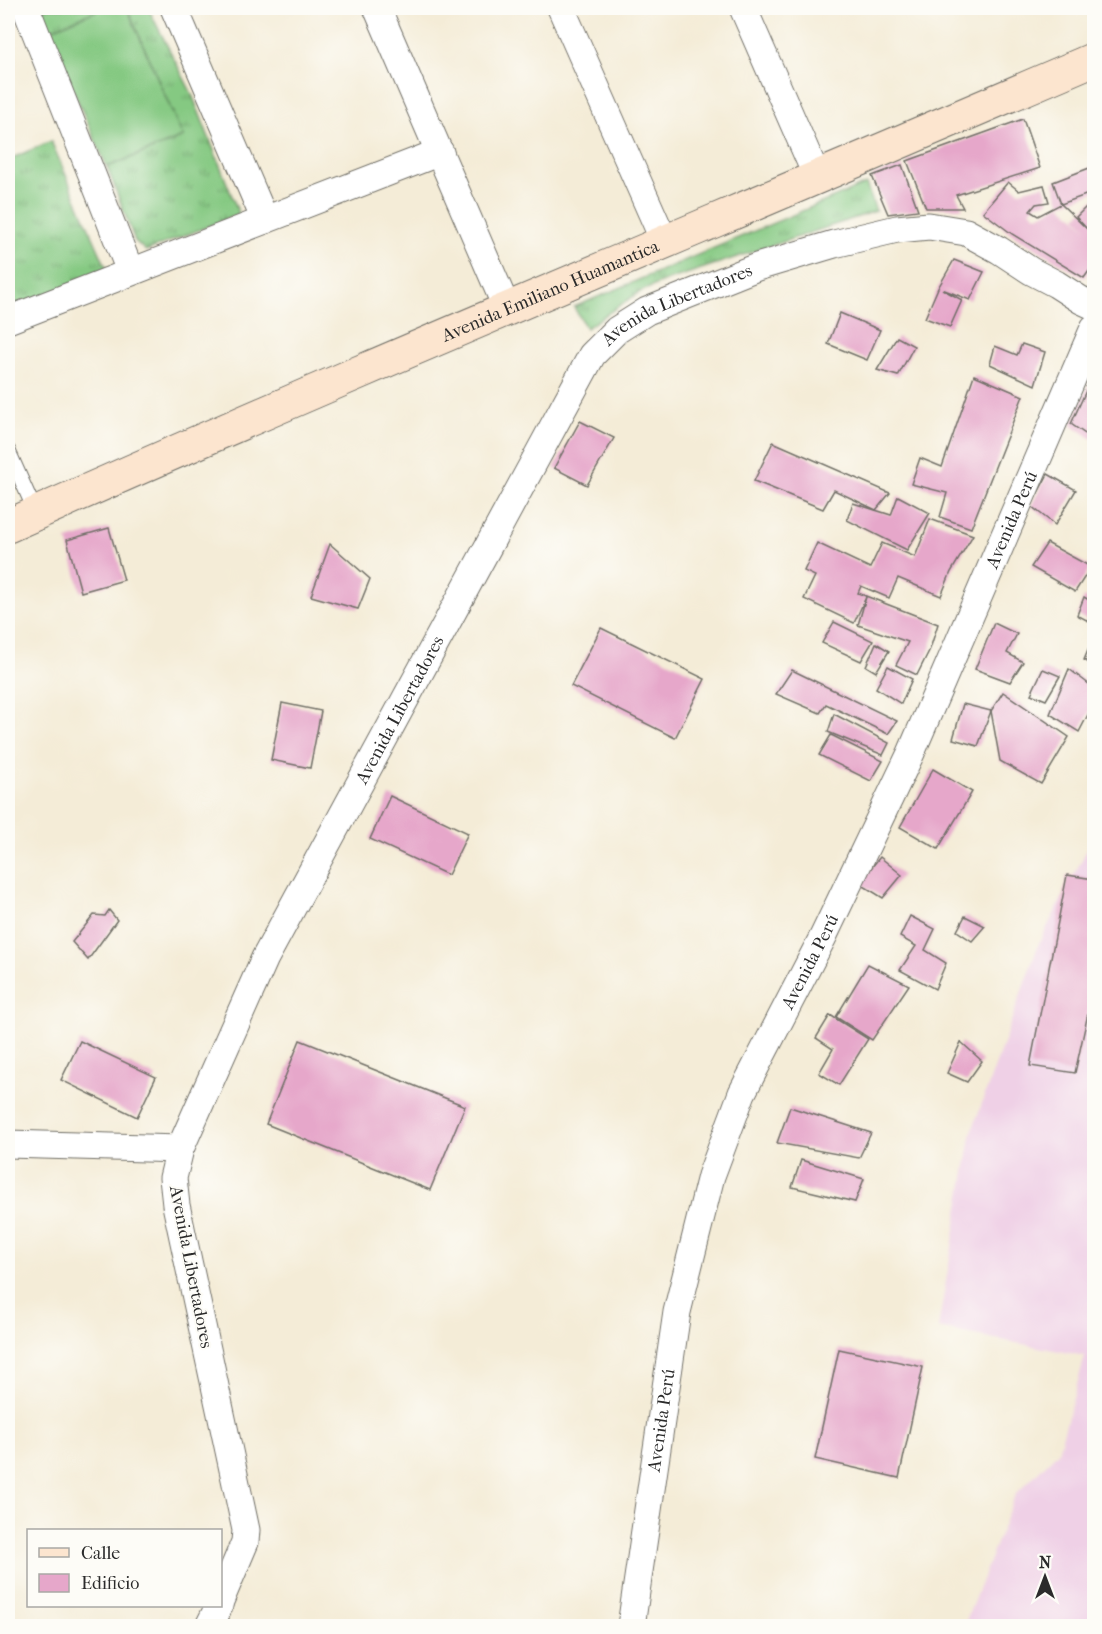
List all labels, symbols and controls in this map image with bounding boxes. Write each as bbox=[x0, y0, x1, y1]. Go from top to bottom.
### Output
street label: Avenida Emiliano Huamantica bbox=[437, 235, 662, 347]
street label: Avenida Libertadores bbox=[596, 259, 755, 351]
street label: Avenida Perú bbox=[981, 468, 1042, 572]
street label: Avenida Libertadores bbox=[350, 632, 448, 788]
street label: Avenida Perú bbox=[776, 911, 843, 1014]
street label: Avenida Libertadores bbox=[165, 1183, 217, 1350]
street label: Avenida Perú bbox=[643, 1367, 679, 1474]
legend bbox=[27, 1529, 222, 1607]
text: Calle bbox=[81, 1543, 120, 1564]
north arrow bbox=[1015, 1547, 1075, 1607]
text: N bbox=[1039, 1553, 1052, 1572]
text: Edificio bbox=[81, 1573, 139, 1594]

